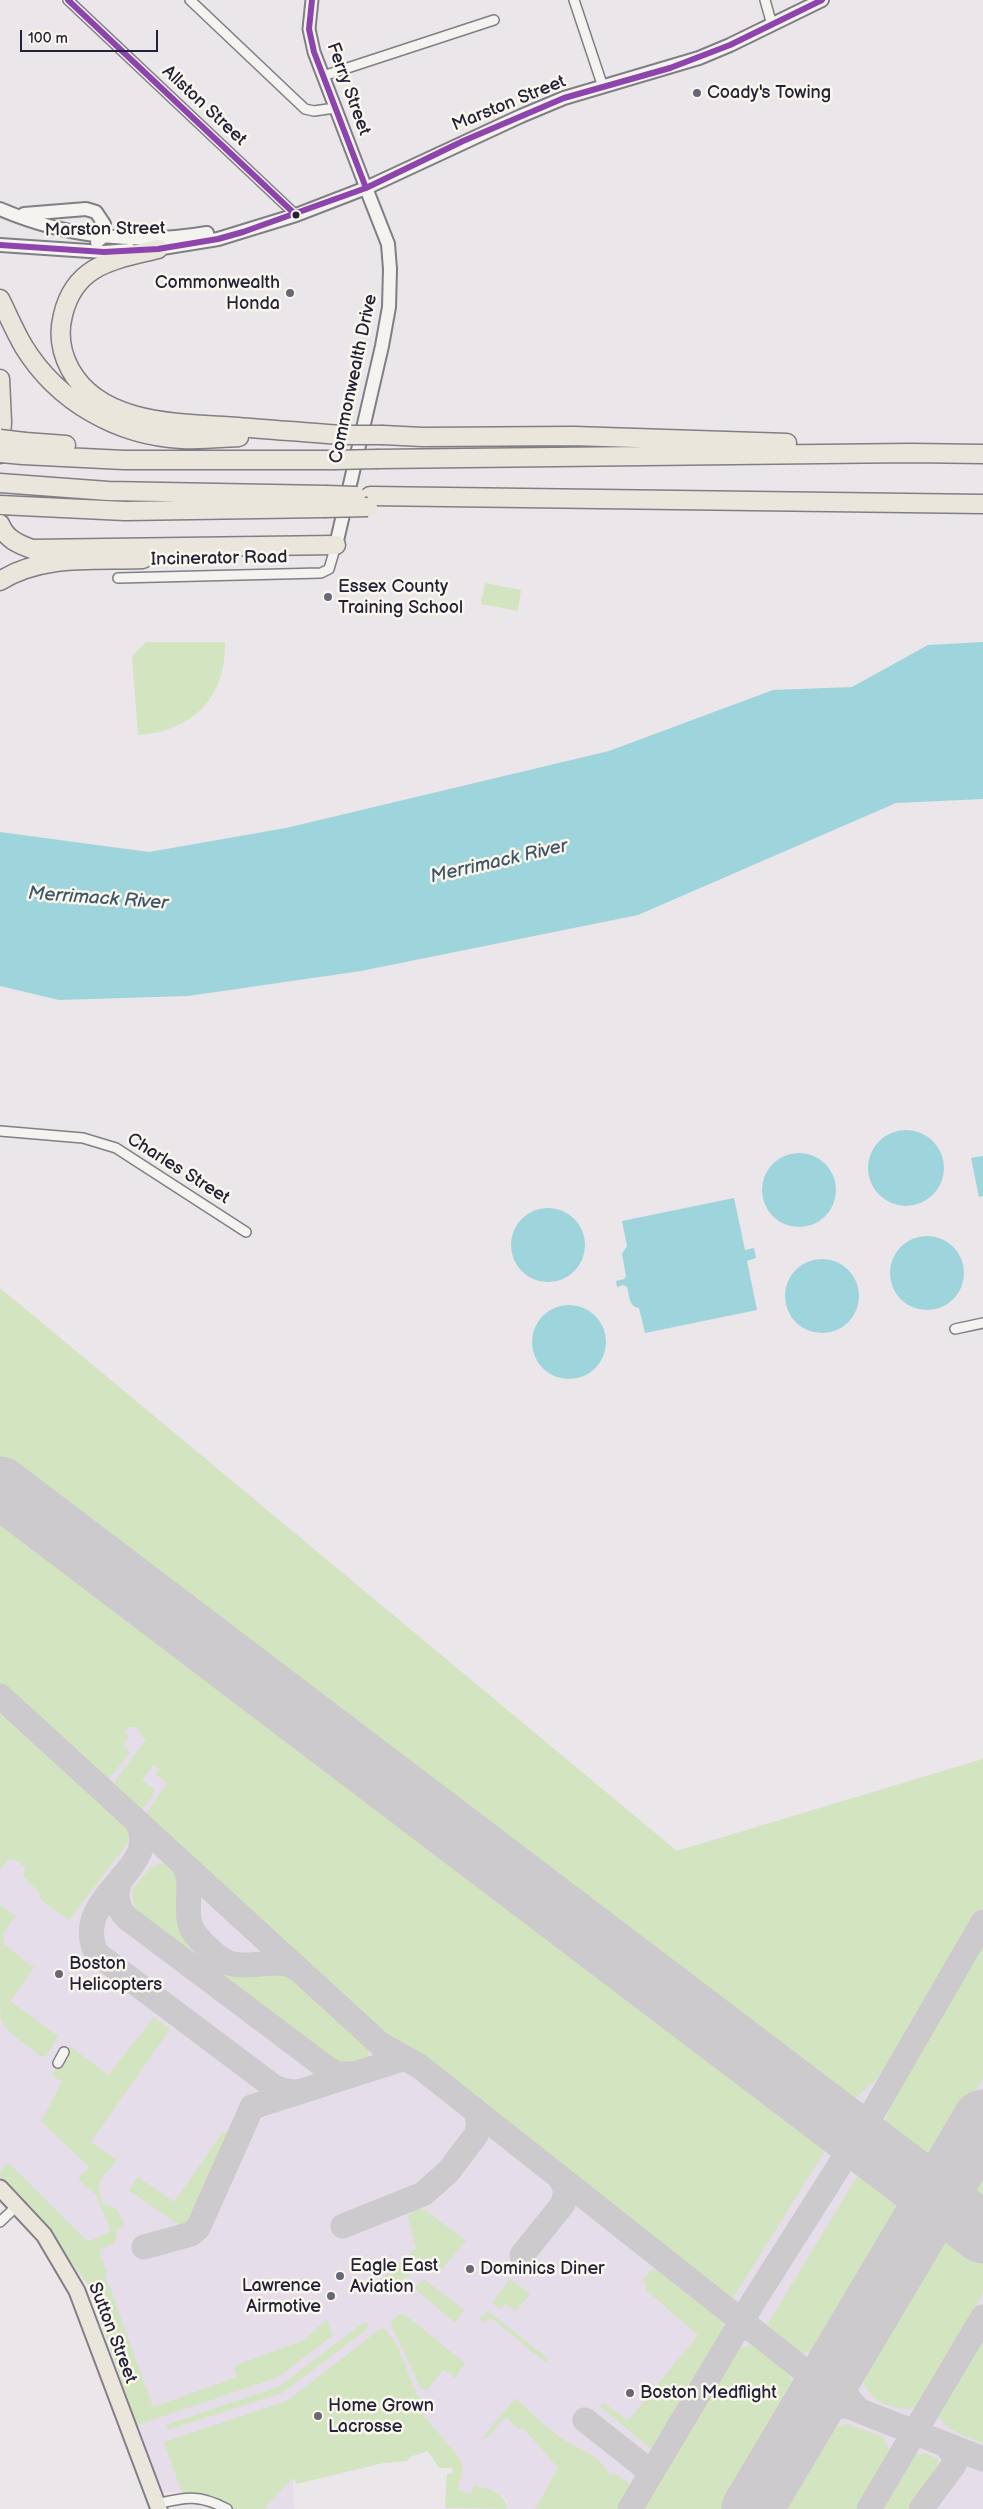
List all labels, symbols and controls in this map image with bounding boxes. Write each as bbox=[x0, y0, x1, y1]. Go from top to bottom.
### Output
scale bar bbox=[22, 20, 160, 52]
text: 100 m bbox=[28, 29, 68, 48]
street label: Ferry Street bbox=[321, 40, 375, 138]
street label: Allston Street bbox=[157, 61, 251, 151]
street label: Marston Street bbox=[449, 71, 569, 137]
place label: Coady's Towing bbox=[707, 82, 831, 104]
marker: Coady's Towing bbox=[691, 87, 703, 99]
unlabelled marker bbox=[291, 210, 301, 220]
street label: Marston Street bbox=[44, 218, 166, 242]
place label: Commonwealth Honda bbox=[155, 272, 280, 314]
marker: Commonwealth Honda bbox=[284, 287, 296, 299]
street label: Commonwealth Drive bbox=[326, 292, 382, 466]
street label: Incinerator Road bbox=[150, 547, 288, 571]
place label: Essex County Training School bbox=[338, 576, 463, 618]
marker: Essex County Training School bbox=[322, 591, 334, 603]
water label: Merrimack River bbox=[428, 835, 570, 889]
water label: Merrimack River bbox=[27, 883, 169, 915]
street label: Charles Street bbox=[123, 1129, 233, 1209]
place label: Boston Helicopters bbox=[69, 1953, 162, 1996]
marker: Boston Helicopters bbox=[53, 1968, 65, 1980]
place label: Eagle East Aviation bbox=[350, 2255, 438, 2298]
place label: Dominics Diner bbox=[480, 2258, 605, 2280]
marker: Dominics Diner bbox=[464, 2263, 476, 2275]
marker: Eagle East Aviation bbox=[334, 2270, 346, 2282]
place label: Lawrence Airmotive bbox=[242, 2275, 321, 2318]
street label: Sutton Street bbox=[83, 2280, 141, 2386]
marker: Lawrence Airmotive bbox=[325, 2290, 337, 2302]
place label: Boston Medflight bbox=[640, 2382, 777, 2404]
marker: Boston Medflight bbox=[624, 2387, 636, 2399]
place label: Home Grown Lacrosse bbox=[328, 2395, 434, 2438]
marker: Home Grown Lacrosse bbox=[312, 2410, 324, 2422]

